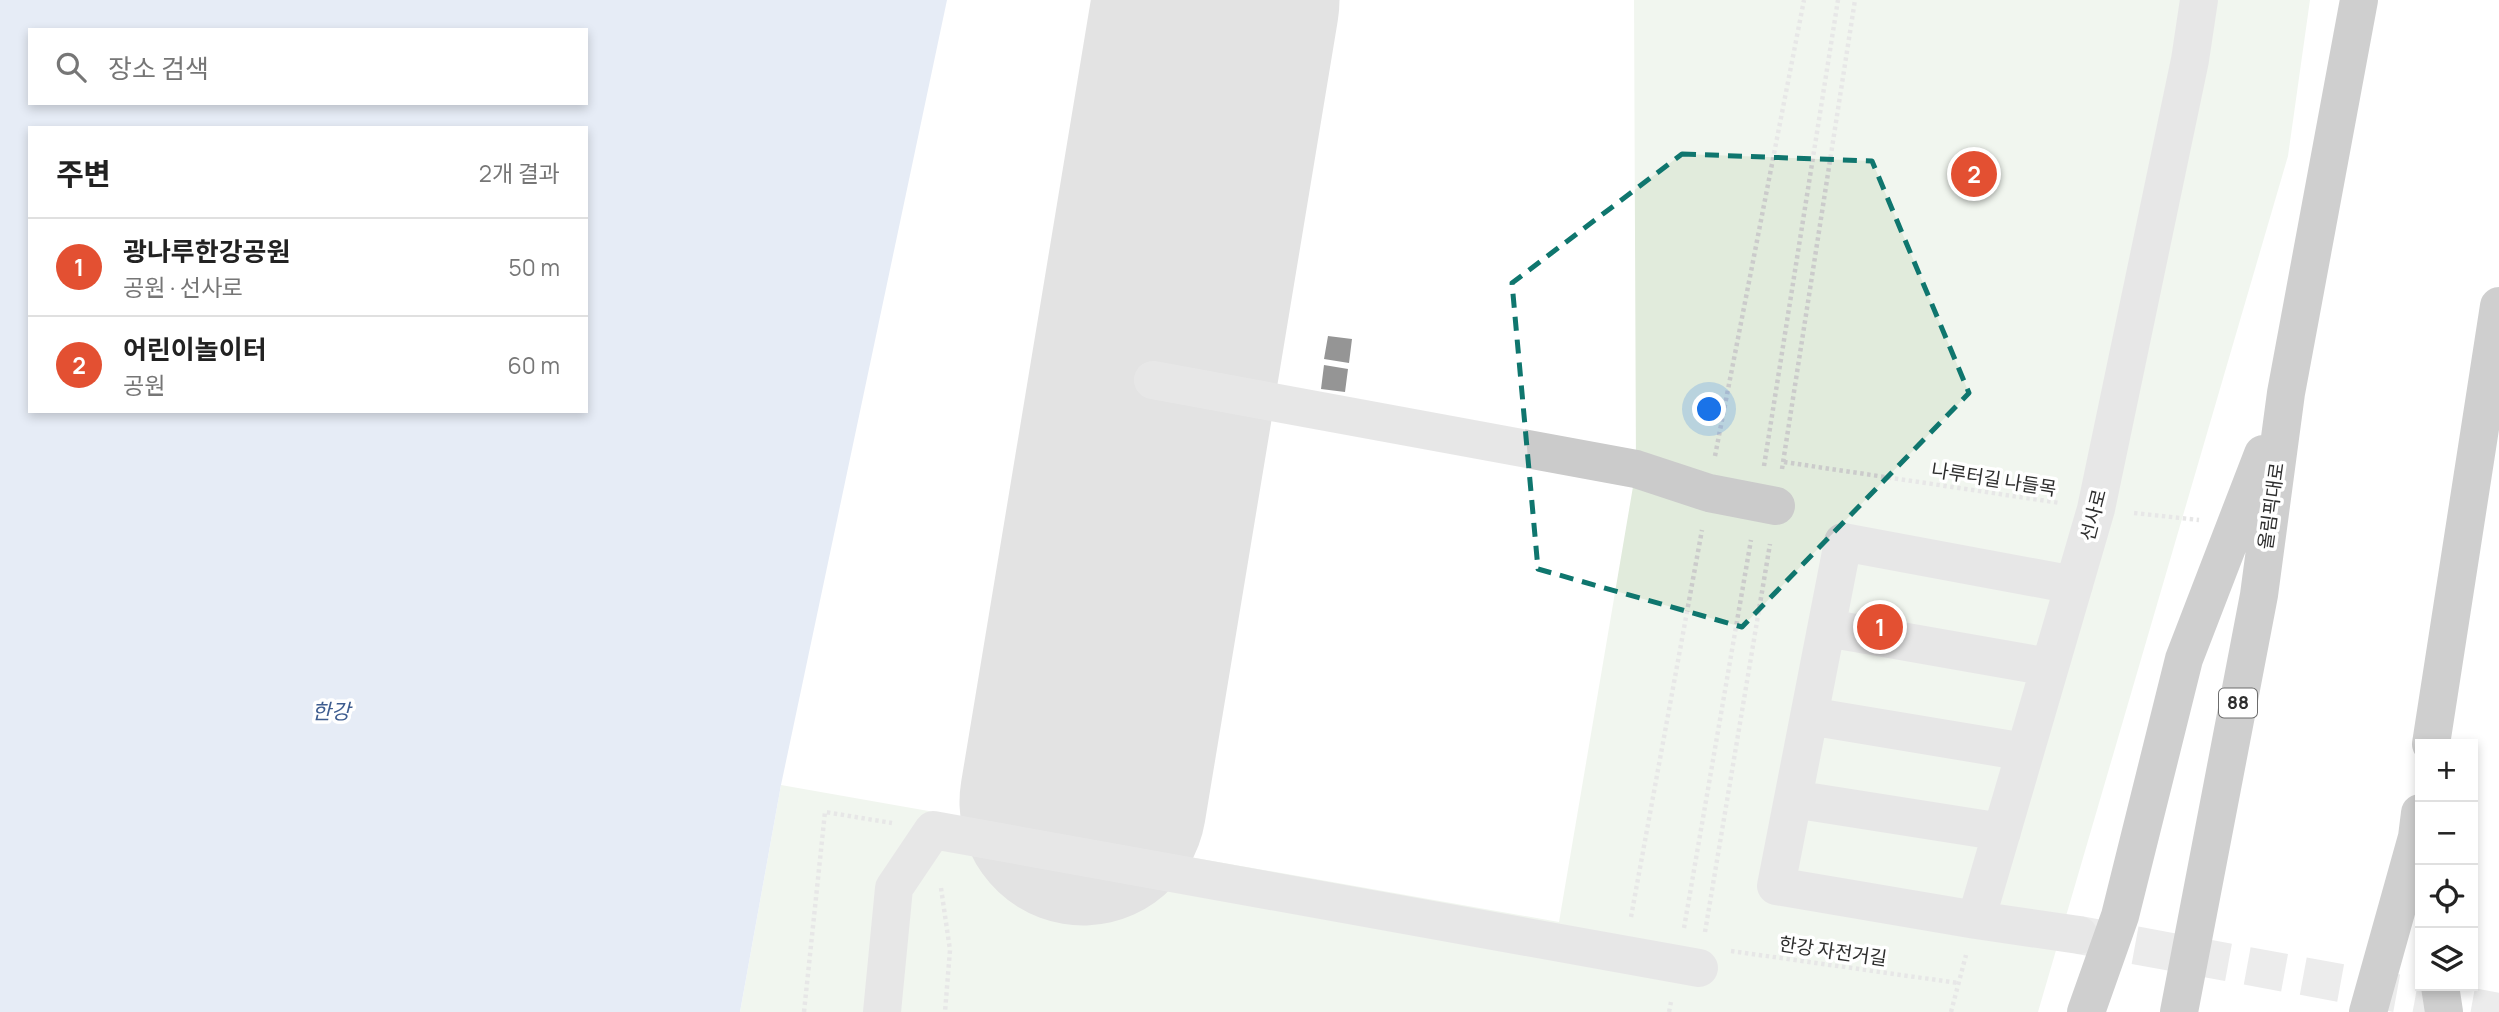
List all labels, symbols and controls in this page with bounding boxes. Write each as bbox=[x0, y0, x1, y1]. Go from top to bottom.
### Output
search box bbox=[28, 28, 588, 105]
icon: search bbox=[52, 48, 90, 86]
text: 장소 검색 bbox=[108, 50, 209, 86]
pin: 2 bbox=[1951, 148, 1997, 200]
text: 주변 bbox=[56, 153, 111, 194]
text: 2개 결과 bbox=[479, 157, 560, 189]
text: 광나루한강공원 bbox=[123, 233, 290, 269]
text: 1 bbox=[74, 251, 84, 283]
text: 50 m bbox=[509, 251, 560, 283]
text: 공원 · 선사로 bbox=[123, 271, 243, 303]
text: 어린이놀이터 bbox=[123, 331, 267, 367]
text: 2 bbox=[72, 349, 86, 381]
text: 60 m bbox=[508, 349, 560, 381]
text: 공원 bbox=[123, 369, 165, 401]
your location bbox=[1692, 392, 1726, 426]
street label: 나루터길 나들목 bbox=[1930, 456, 2058, 502]
street label: 올림픽대로 bbox=[2252, 461, 2290, 551]
street label: 선사로 bbox=[2074, 486, 2112, 544]
pin: 1 bbox=[1857, 601, 1903, 653]
road number: 88 bbox=[2219, 688, 2257, 718]
water label: 한강 bbox=[312, 697, 353, 725]
map controls bbox=[2415, 739, 2478, 991]
button: + bbox=[2415, 739, 2478, 802]
button: − bbox=[2415, 802, 2478, 865]
button: locate bbox=[2415, 865, 2478, 928]
button: layers bbox=[2415, 928, 2478, 991]
street label: 한강 자전거길 bbox=[1777, 931, 1889, 971]

